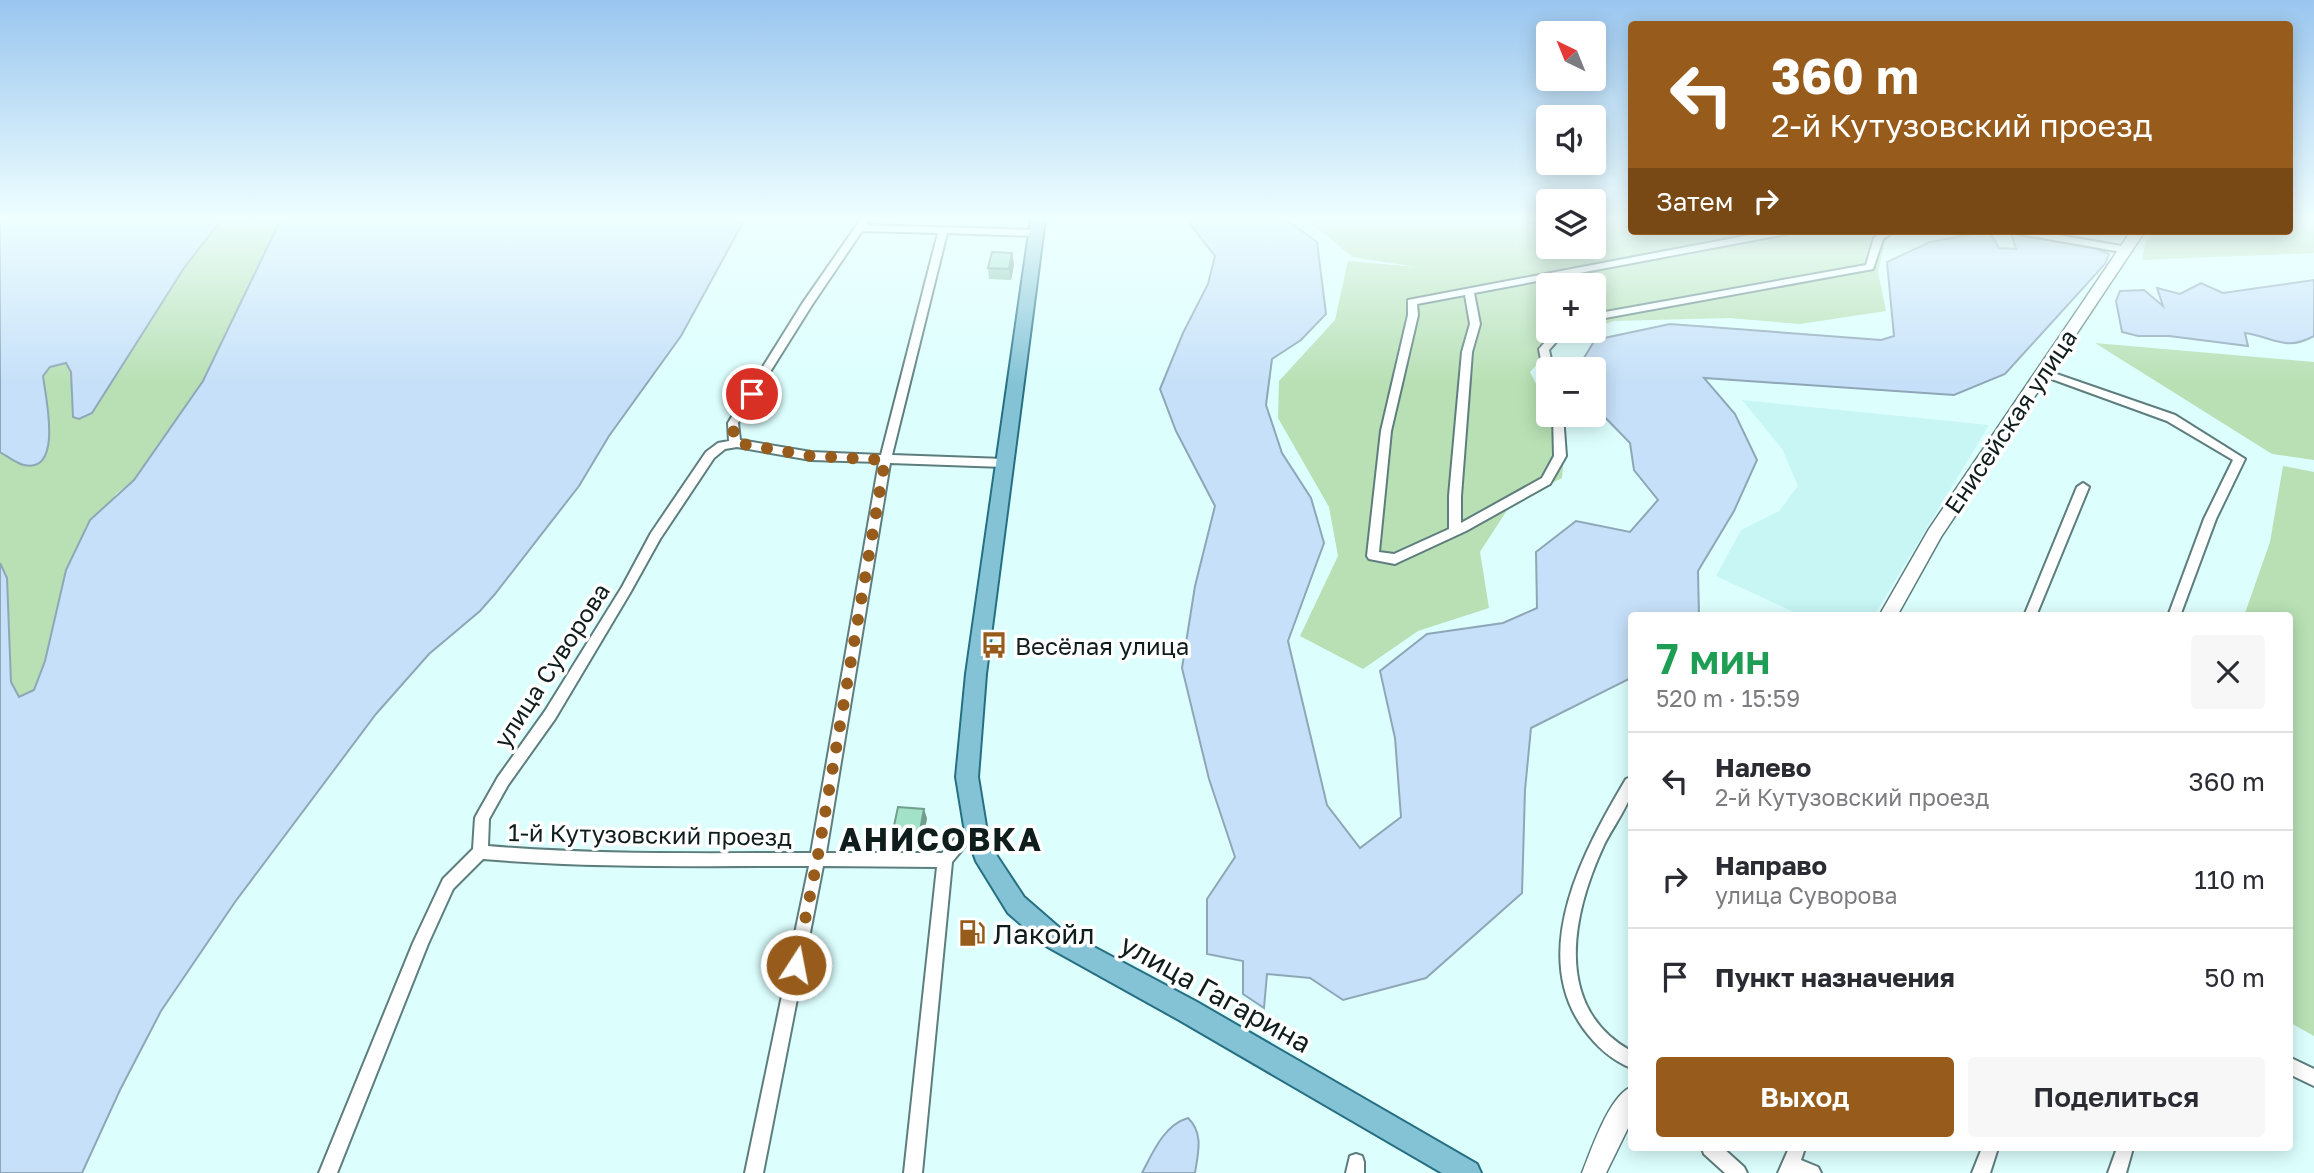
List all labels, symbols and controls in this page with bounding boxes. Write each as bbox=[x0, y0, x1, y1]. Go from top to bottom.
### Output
north arrow bbox=[1536, 21, 1606, 91]
map controls bbox=[1536, 21, 1606, 427]
text: 360 m bbox=[1771, 46, 1919, 105]
icon: left bbox=[1656, 49, 1747, 140]
button: sound bbox=[1536, 105, 1606, 175]
text: 2-й Кутузовский проезд bbox=[1771, 106, 2152, 144]
icon: right bbox=[1747, 182, 1785, 220]
text: Затем bbox=[1656, 186, 1733, 217]
button: layers bbox=[1536, 189, 1606, 259]
button: + bbox=[1536, 273, 1606, 343]
street label: Енисейская улица bbox=[1938, 323, 2082, 519]
button: − bbox=[1536, 357, 1606, 427]
pin bbox=[722, 364, 782, 424]
icon: arrive bbox=[733, 375, 771, 413]
street label: улица Суворова bbox=[487, 577, 615, 753]
bus stop icon: Весёлая улица bbox=[979, 630, 1009, 660]
place label: Весёлая улица bbox=[1015, 631, 1189, 660]
text: 7 мин bbox=[1656, 633, 1771, 683]
button: close bbox=[2191, 635, 2265, 709]
text: 520 m · 15:59 bbox=[1656, 684, 1800, 712]
text: Налево bbox=[1715, 752, 1811, 783]
icon: left bbox=[1656, 762, 1694, 800]
text: 360 m bbox=[2188, 766, 2265, 797]
text: 2-й Кутузовский проезд bbox=[1715, 783, 1989, 811]
street label: 1-й Кутузовский проезд bbox=[508, 817, 792, 851]
district label: АНИСОВКА bbox=[839, 820, 1043, 858]
text: Направо bbox=[1715, 850, 1827, 881]
icon: right bbox=[1656, 860, 1694, 898]
text: 110 m bbox=[2194, 864, 2265, 895]
text: улица Суворова bbox=[1715, 881, 1897, 909]
place label: Лакойл bbox=[993, 917, 1095, 950]
fuel station icon: Лакойл bbox=[957, 918, 987, 948]
street label: улица Гагарина bbox=[1115, 927, 1317, 1059]
position arrow bbox=[759, 928, 833, 1002]
icon: arrive bbox=[1656, 958, 1694, 996]
text: Пункт назначения bbox=[1715, 962, 1955, 993]
text: 50 m bbox=[2204, 962, 2265, 993]
button: Выход bbox=[1656, 1057, 1954, 1137]
button: Поделиться bbox=[1968, 1057, 2265, 1137]

